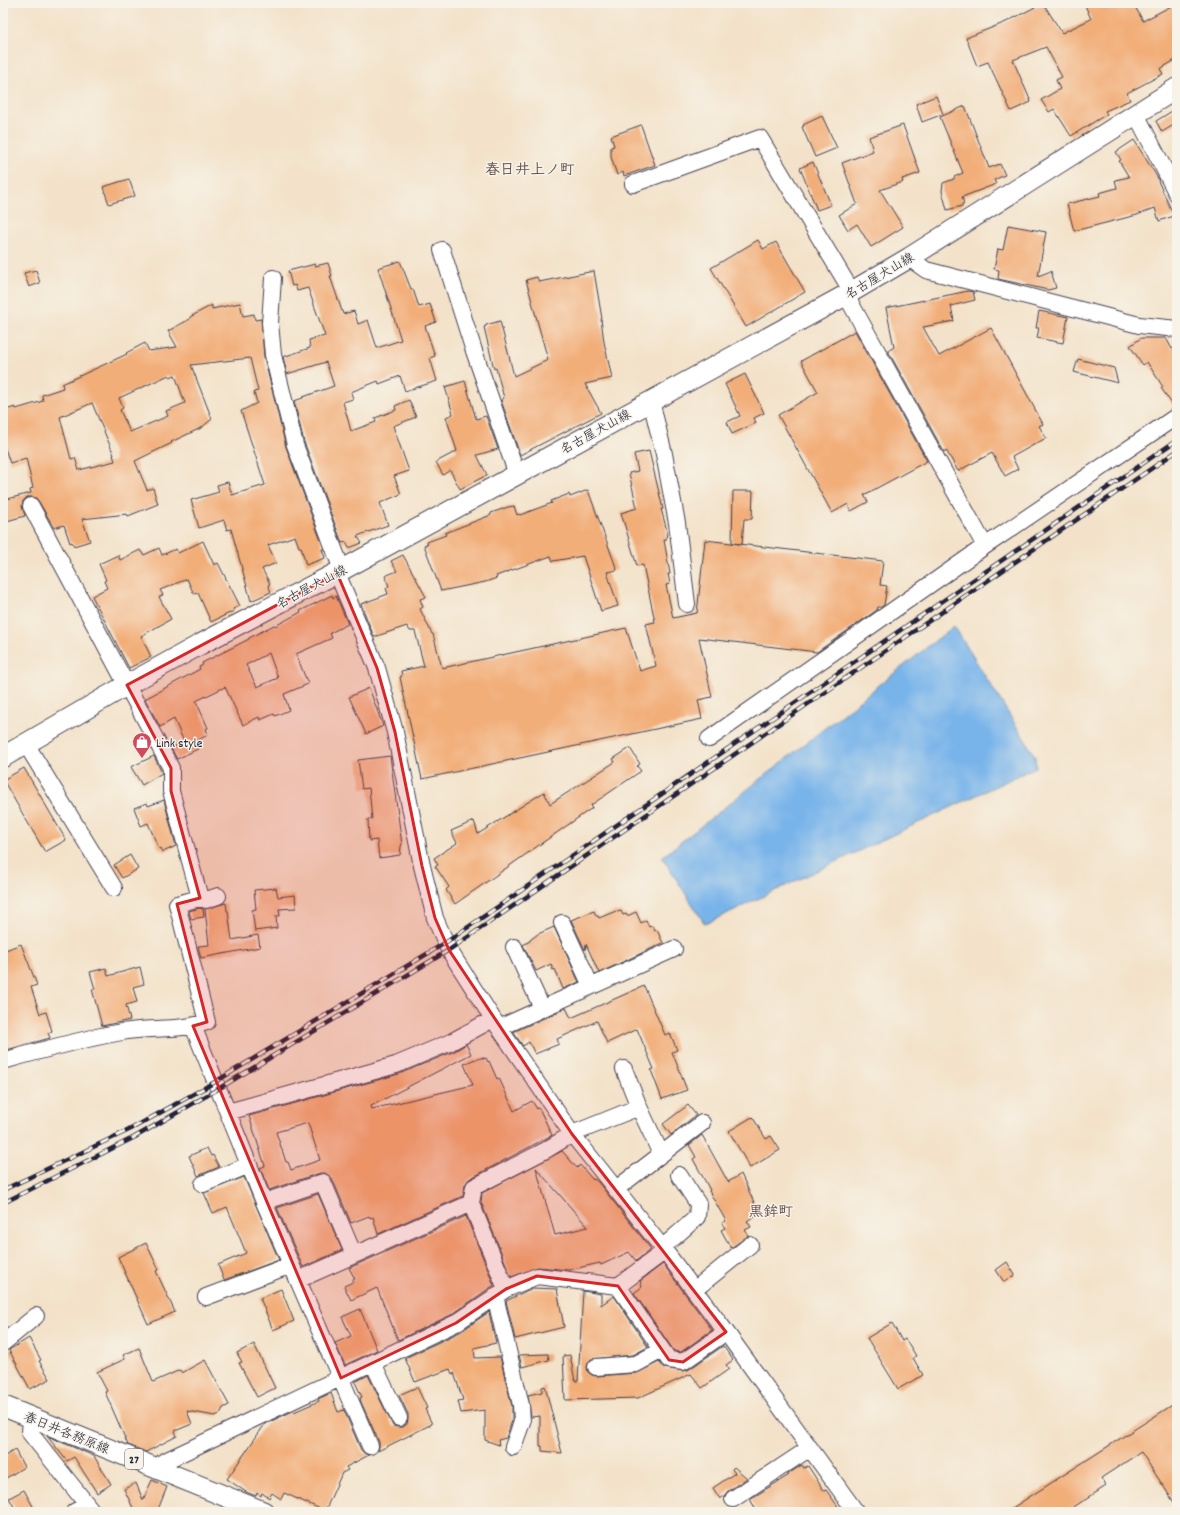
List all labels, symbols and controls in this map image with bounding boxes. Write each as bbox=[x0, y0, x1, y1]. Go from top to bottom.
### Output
district label: 春日井上ノ町 bbox=[485, 160, 575, 182]
street label: 名古屋犬山線 bbox=[842, 248, 919, 305]
street label: 名古屋犬山線 bbox=[557, 405, 636, 460]
street label: 名古屋犬山線 bbox=[273, 561, 352, 615]
shop icon: Link style bbox=[131, 731, 153, 759]
place label: Link style bbox=[156, 735, 203, 754]
district label: 黒鉾町 bbox=[748, 1202, 794, 1224]
street label: 春日井各務原線 bbox=[20, 1408, 113, 1461]
road number: 27 bbox=[125, 1449, 143, 1469]

